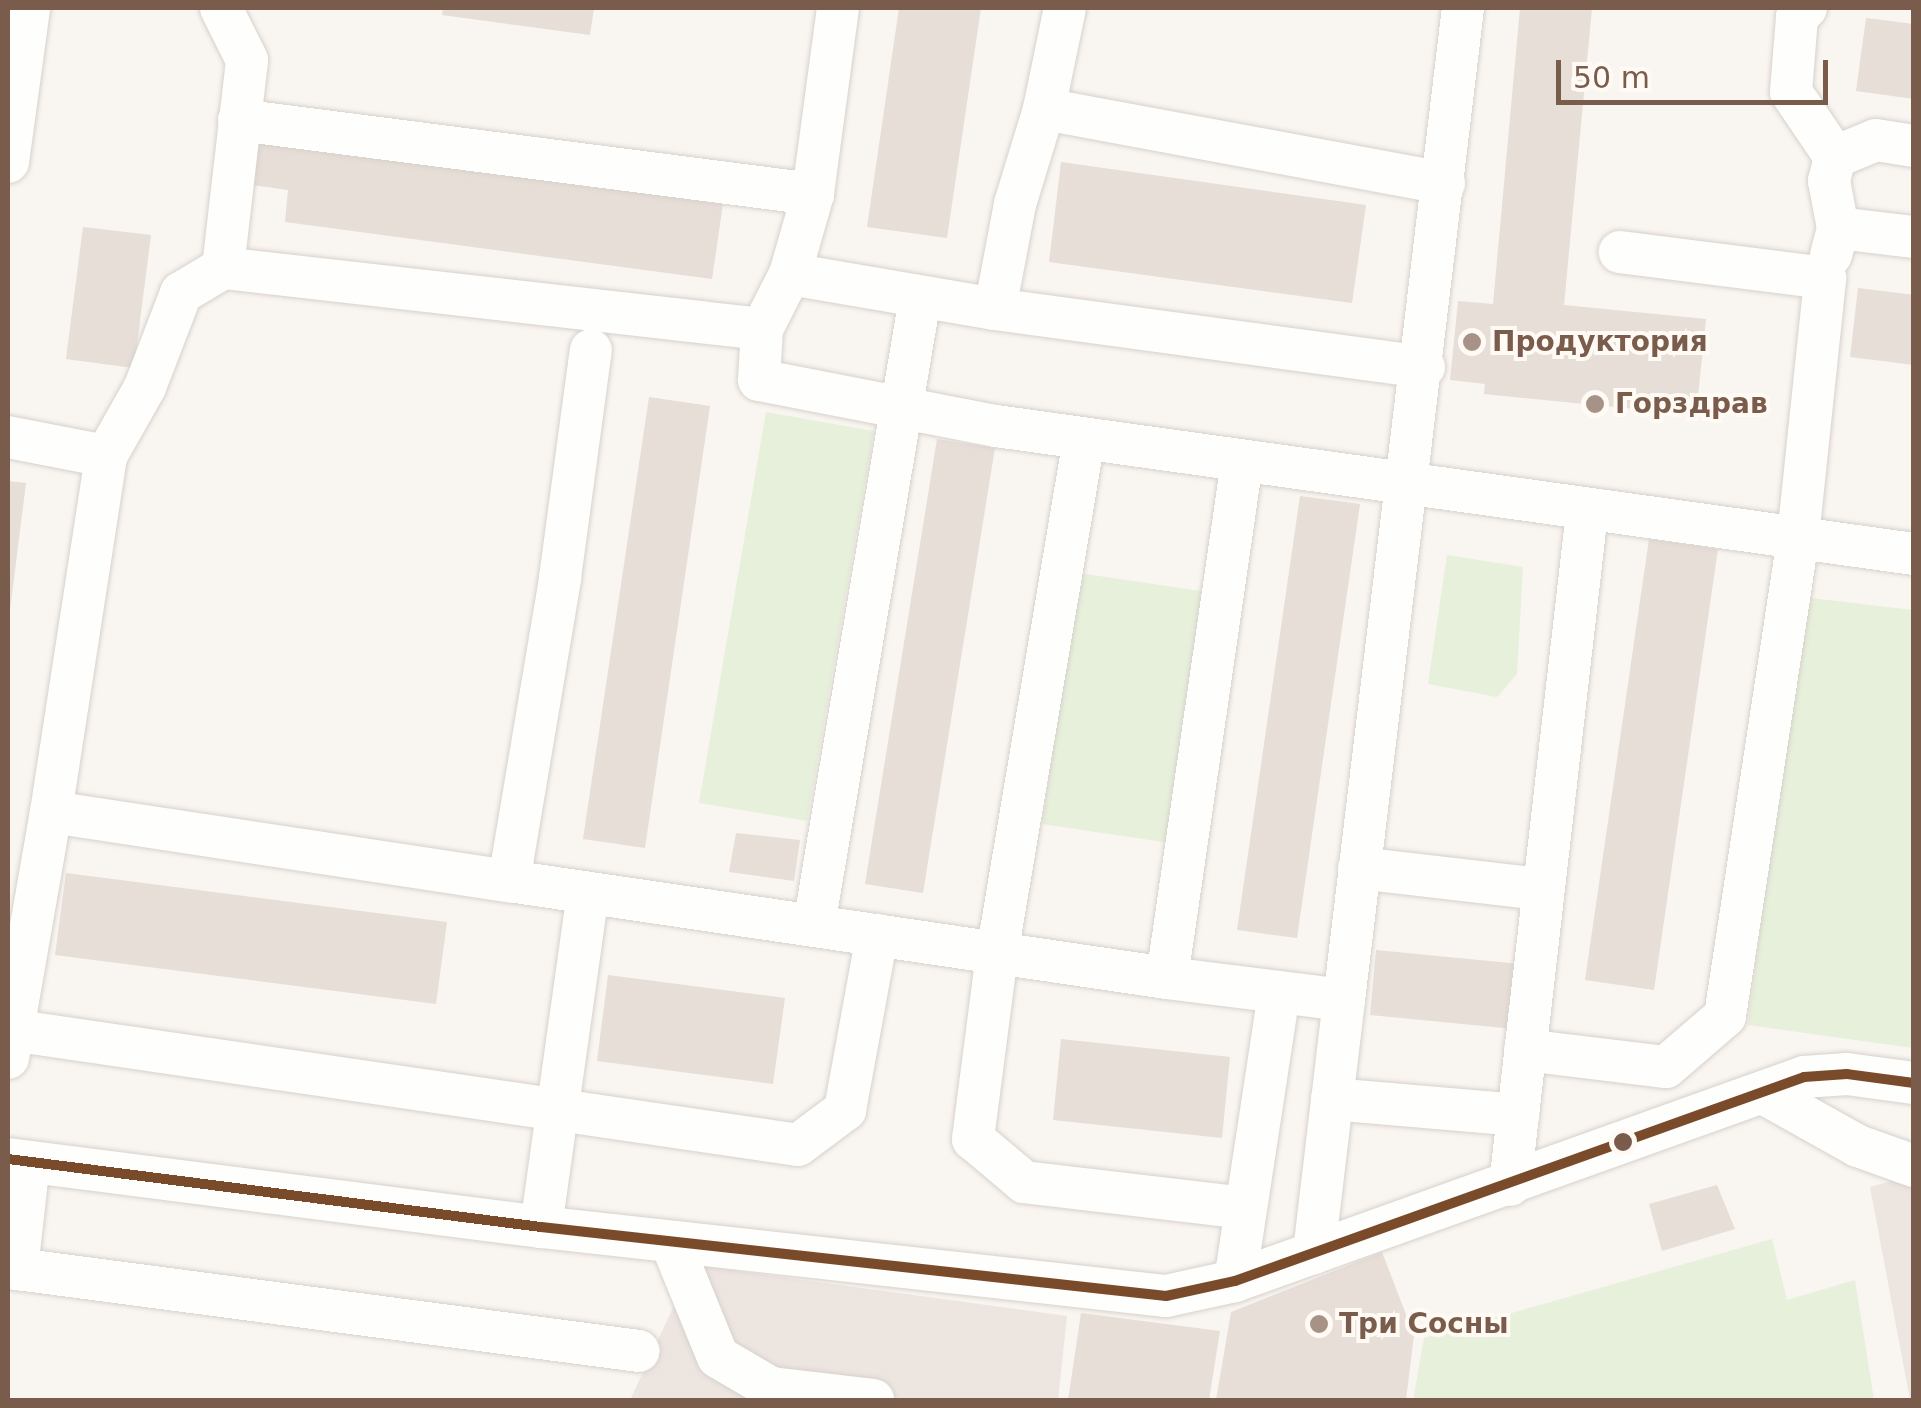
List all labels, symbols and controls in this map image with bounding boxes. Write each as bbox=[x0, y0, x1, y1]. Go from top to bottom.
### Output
scale bar bbox=[1561, 40, 1834, 102]
text: 50 m bbox=[1573, 60, 1650, 95]
place label: Продуктория bbox=[1492, 325, 1708, 359]
marker: Продуктория bbox=[1461, 331, 1483, 353]
place label: Горздрав bbox=[1615, 387, 1768, 421]
marker: Горздрав bbox=[1584, 393, 1606, 415]
unlabelled marker bbox=[1613, 1132, 1633, 1152]
place label: Три Сосны bbox=[1339, 1307, 1509, 1341]
marker: Три Сосны bbox=[1308, 1313, 1330, 1335]

